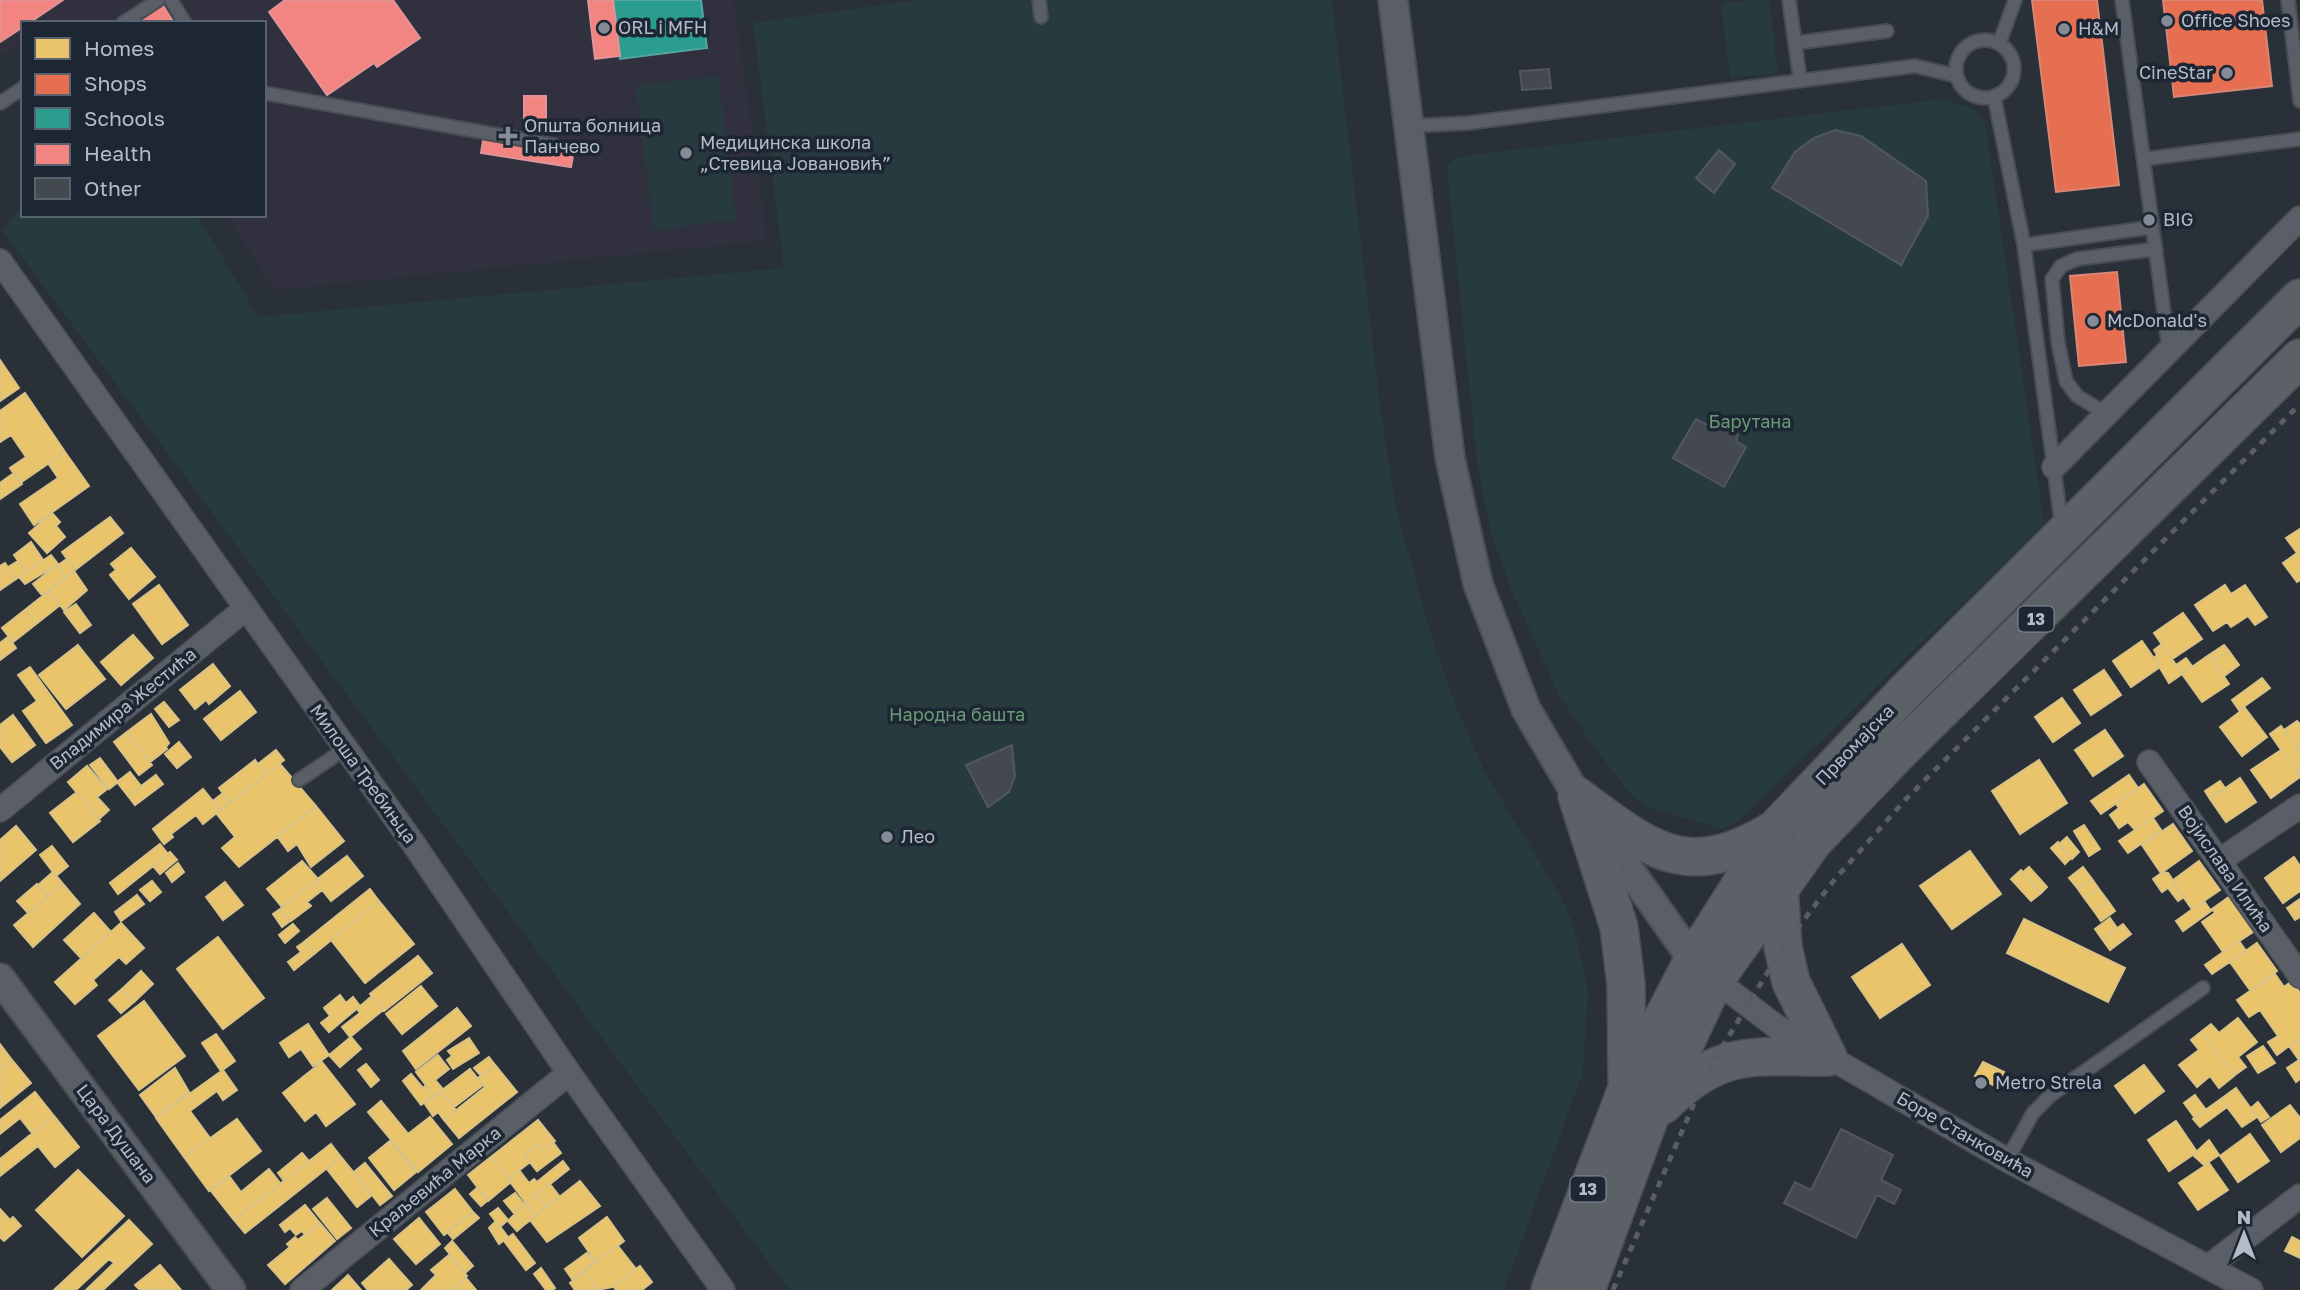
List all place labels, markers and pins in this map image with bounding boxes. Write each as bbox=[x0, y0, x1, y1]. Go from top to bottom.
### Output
place label: Office Shoes bbox=[2181, 9, 2291, 31]
marker: Office Shoes bbox=[2159, 13, 2175, 29]
place label: ORL i MFH bbox=[618, 16, 708, 38]
place label: H&M bbox=[2078, 17, 2119, 39]
marker: ORL i MFH bbox=[596, 20, 612, 36]
marker: H&M bbox=[2056, 21, 2072, 37]
place label: CineStar bbox=[2139, 61, 2213, 83]
marker: CineStar bbox=[2219, 65, 2235, 81]
place label: Општа болница Панчево bbox=[524, 114, 661, 157]
marker: Општа болница Панчево bbox=[498, 126, 518, 146]
place label: Медицинска школа „Стевица Јовановић” bbox=[700, 131, 891, 174]
marker: Медицинска школа „Стевица Јовановић” bbox=[678, 145, 694, 161]
place label: BIG bbox=[2163, 208, 2193, 230]
marker: BIG bbox=[2141, 212, 2157, 228]
place label: McDonald's bbox=[2107, 309, 2207, 331]
marker: McDonald's bbox=[2085, 313, 2101, 329]
place label: Лео bbox=[901, 825, 935, 847]
marker: Лео bbox=[879, 829, 895, 845]
place label: Metro Strela bbox=[1995, 1071, 2102, 1093]
marker: Metro Strela bbox=[1973, 1075, 1989, 1091]

